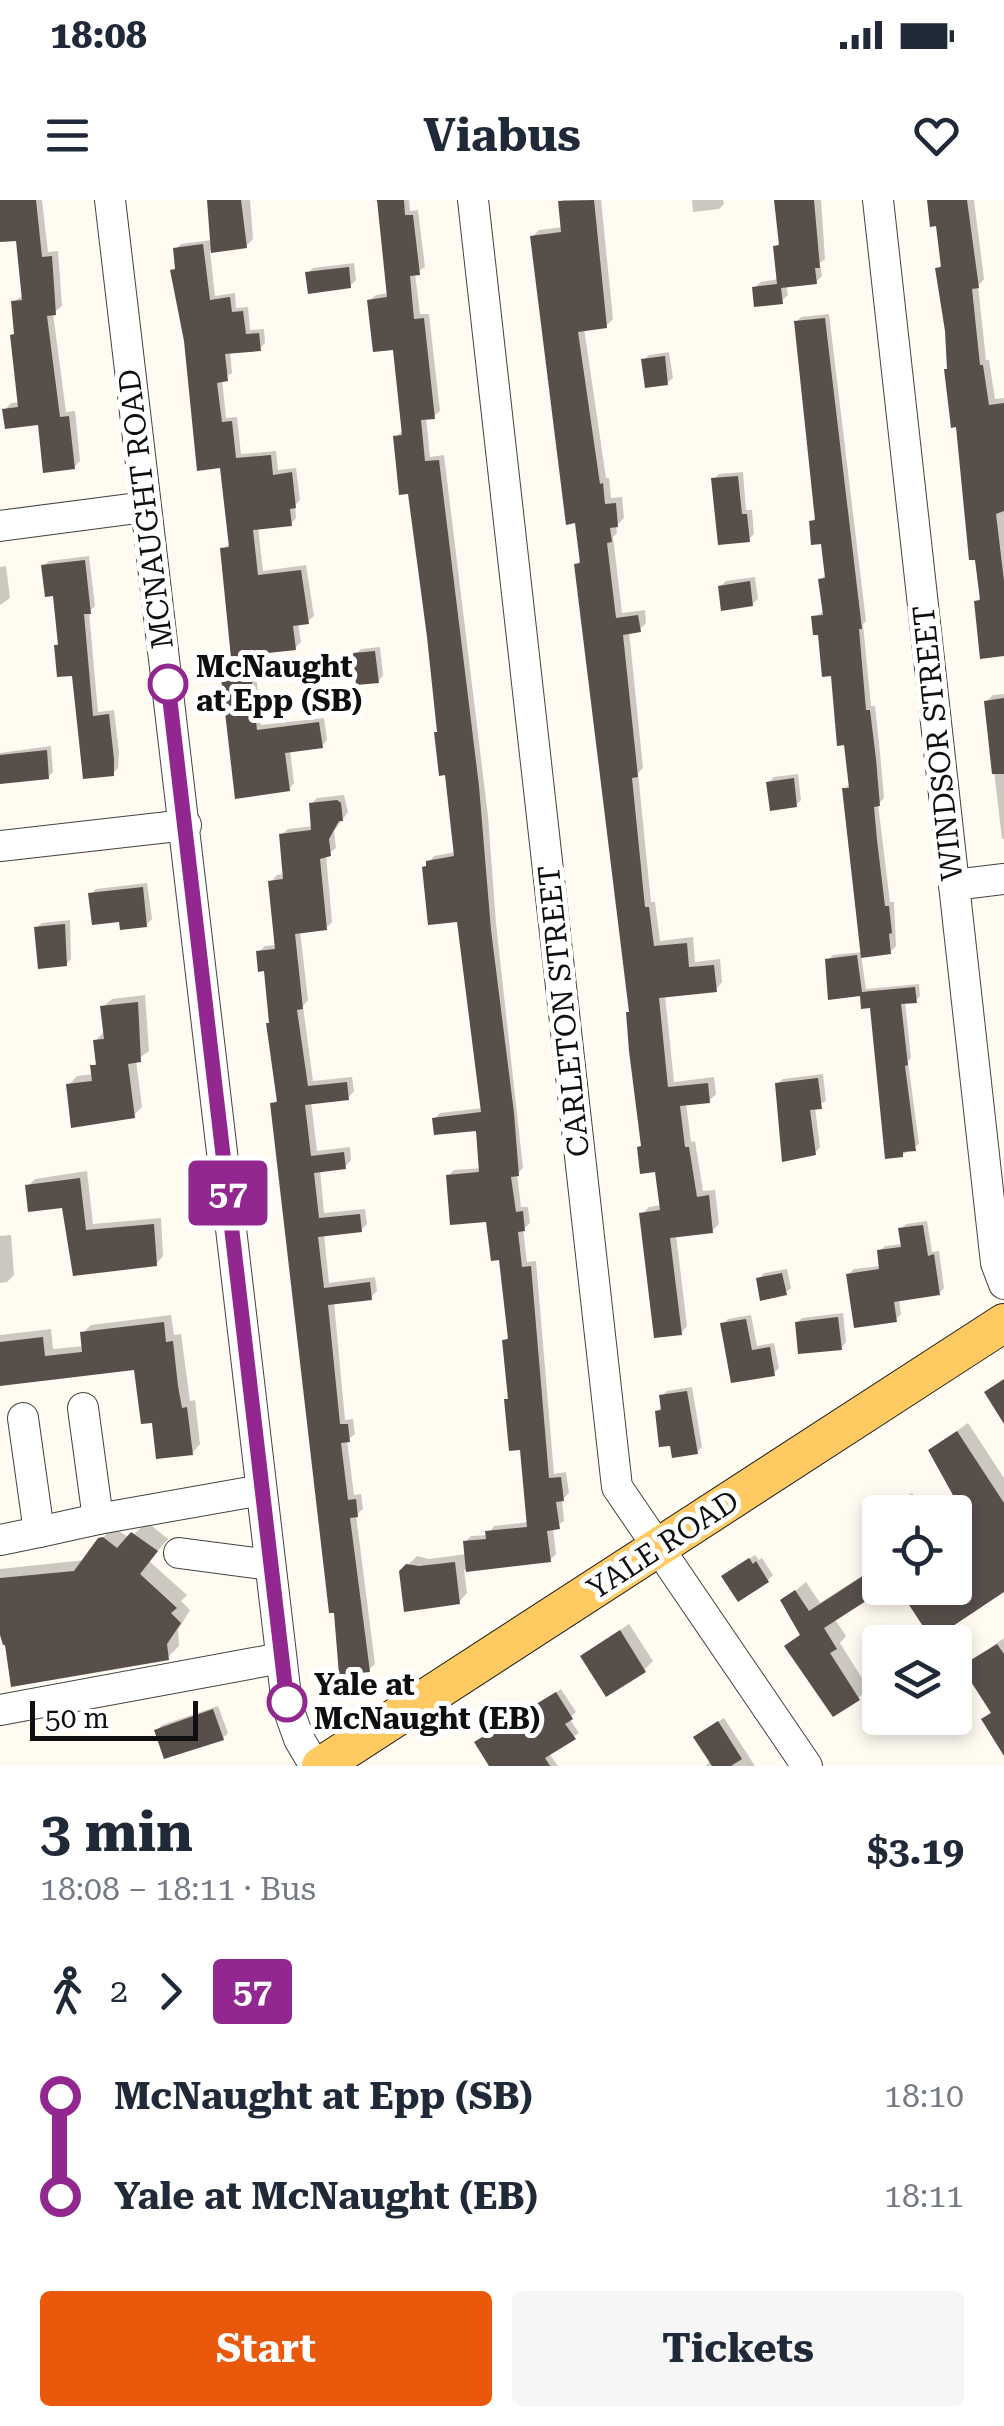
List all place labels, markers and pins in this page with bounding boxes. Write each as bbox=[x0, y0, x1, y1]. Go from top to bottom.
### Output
place label: McNaught at Epp (SB) bbox=[196, 649, 362, 718]
marker: McNaught at Epp (SB) bbox=[149, 665, 187, 703]
place label: Yale at McNaught (EB) bbox=[314, 1667, 540, 1736]
marker: Yale at McNaught (EB) bbox=[268, 1683, 306, 1721]

